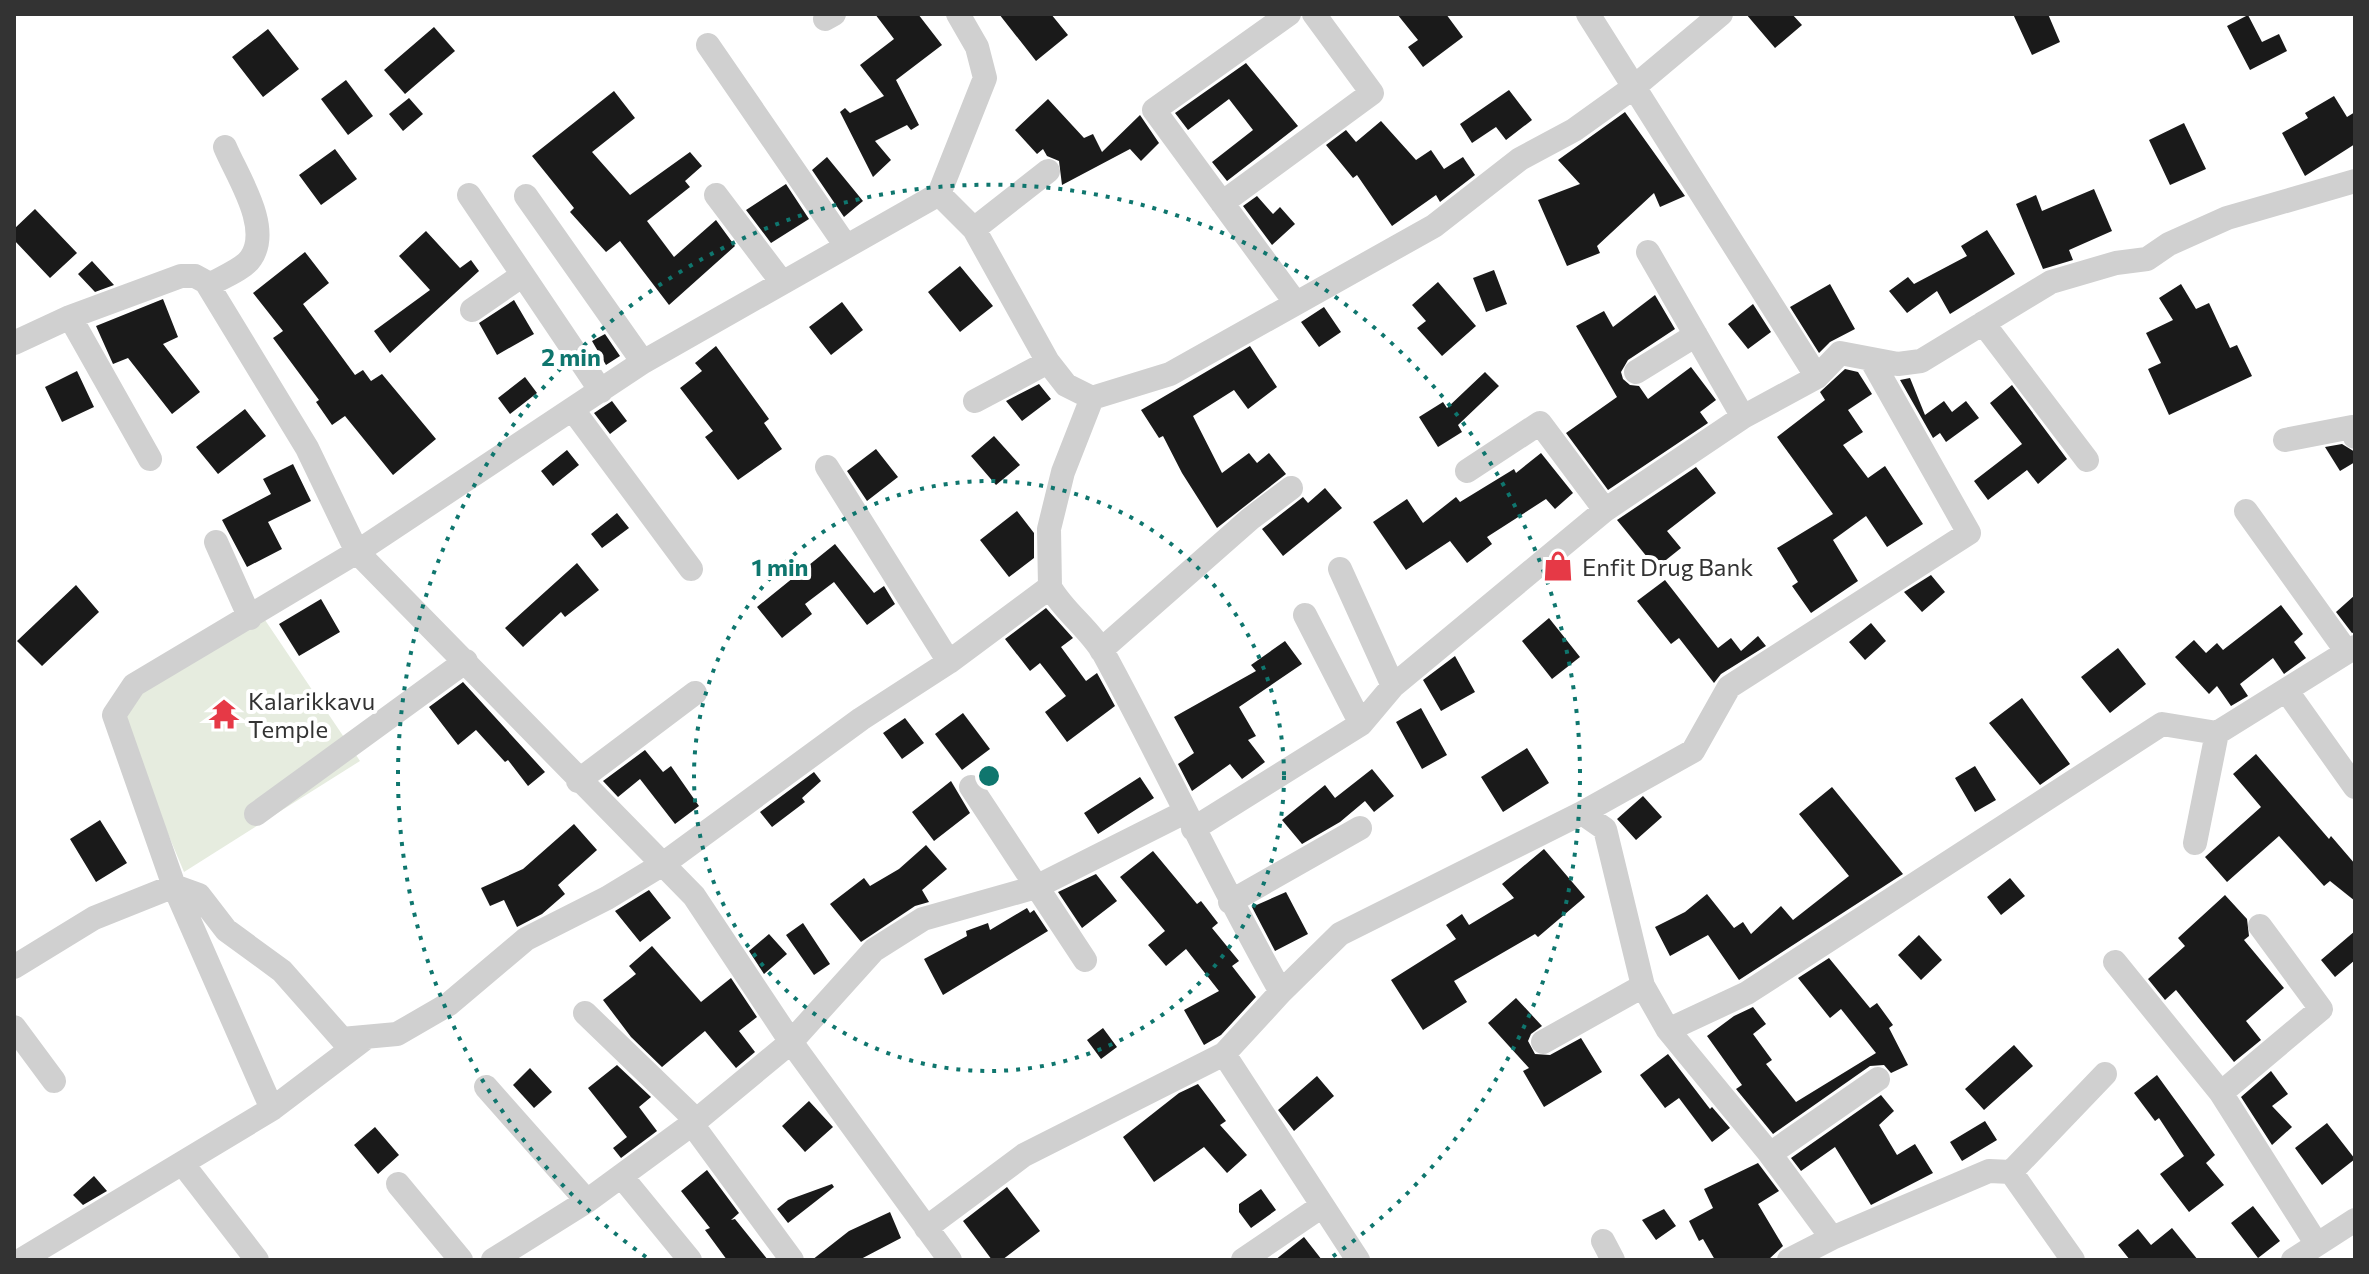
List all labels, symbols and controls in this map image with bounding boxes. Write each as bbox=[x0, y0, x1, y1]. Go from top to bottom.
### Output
text: 2 min bbox=[541, 342, 601, 371]
shop icon: Enfit Drug Bank bbox=[1541, 549, 1575, 583]
text: 1 min bbox=[752, 552, 808, 581]
place label: Enfit Drug Bank bbox=[1582, 552, 1753, 581]
place label: Kalarikkavu Temple bbox=[248, 686, 375, 743]
temple icon: Kalarikkavu Temple bbox=[207, 697, 241, 731]
centre of rings bbox=[975, 762, 1003, 790]

